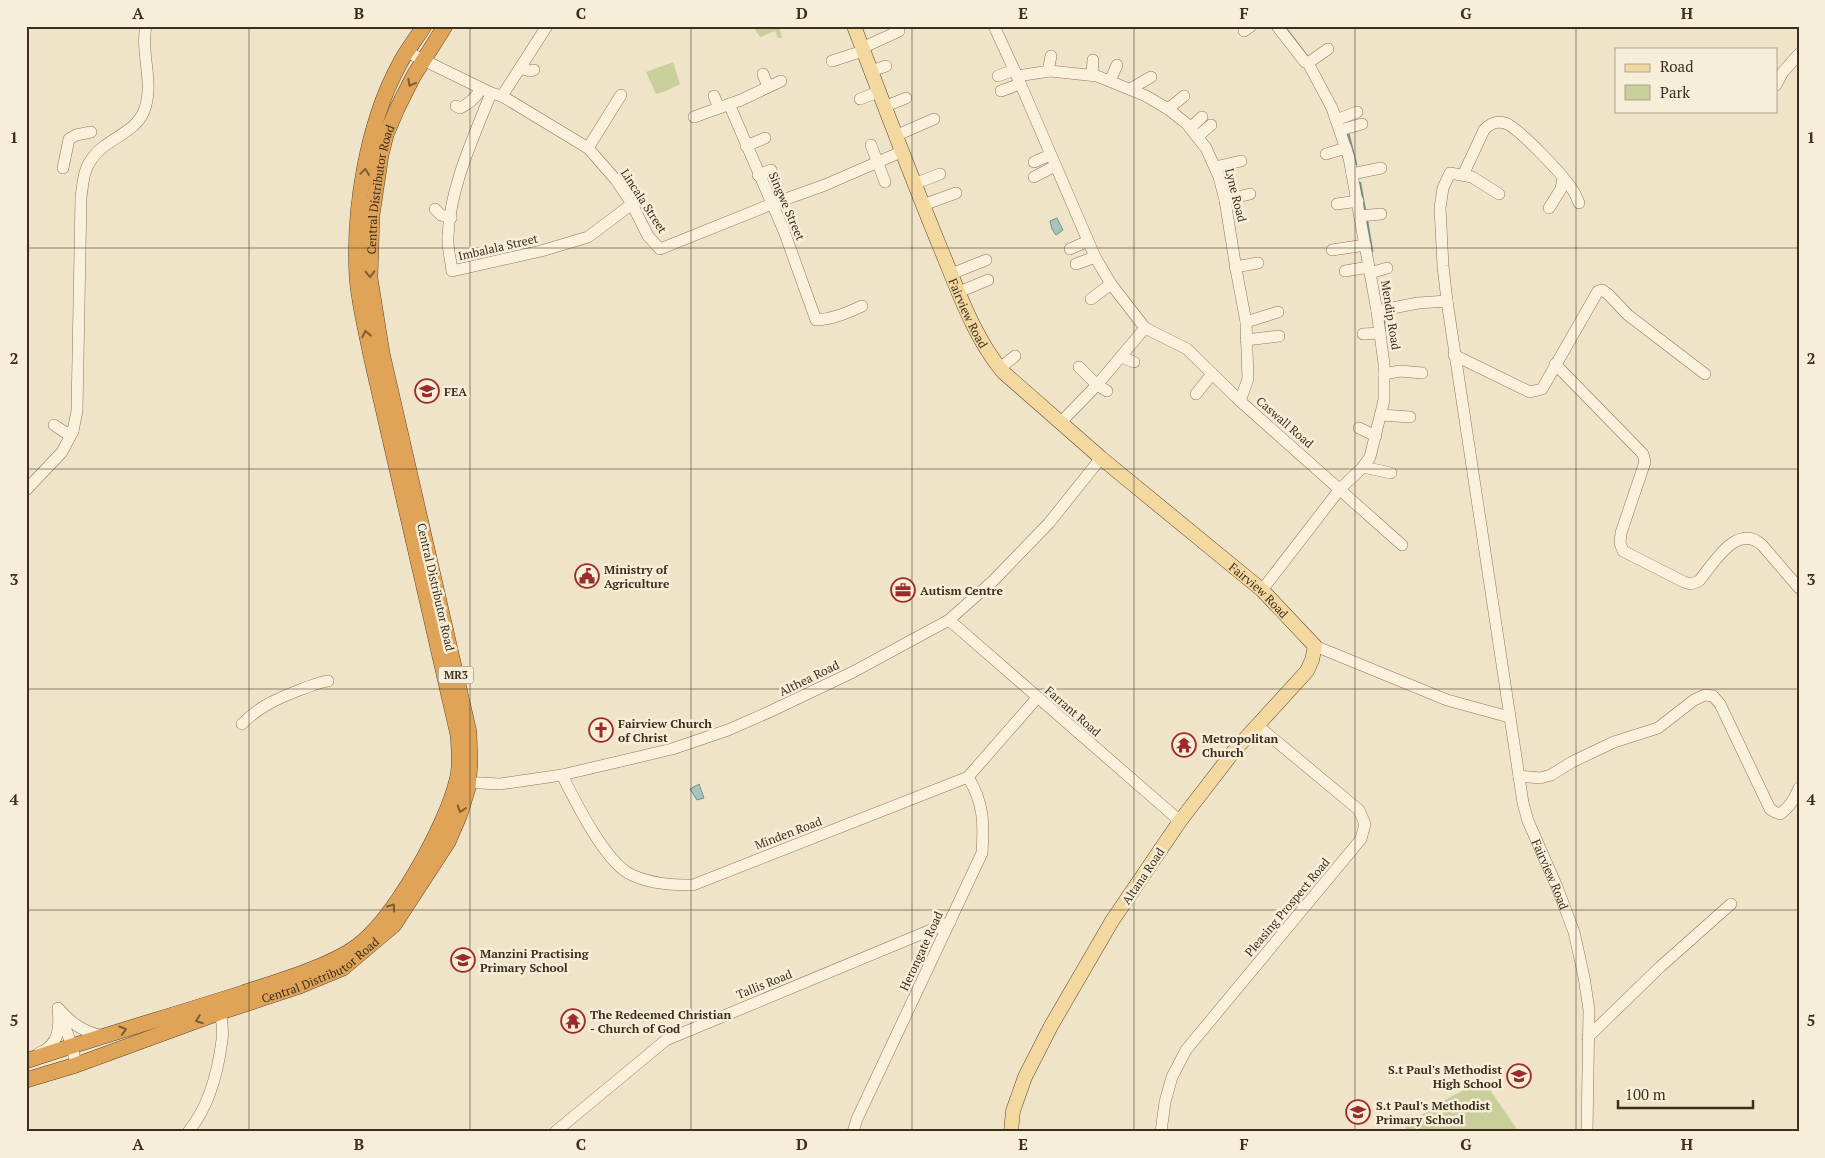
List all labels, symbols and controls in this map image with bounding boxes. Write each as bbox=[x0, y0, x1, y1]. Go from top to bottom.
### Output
text: A bbox=[132, 2, 144, 24]
text: B bbox=[354, 2, 364, 24]
text: C bbox=[576, 2, 586, 24]
text: D bbox=[796, 2, 808, 24]
text: E bbox=[1018, 2, 1028, 24]
text: F bbox=[1239, 2, 1249, 24]
text: G bbox=[1460, 2, 1472, 24]
text: H bbox=[1681, 2, 1693, 24]
legend bbox=[1615, 48, 1778, 112]
text: Road bbox=[1660, 56, 1693, 76]
one-way arrow bbox=[407, 78, 417, 87]
text: Park bbox=[1660, 82, 1690, 102]
street label: Central Distributor Road bbox=[363, 122, 397, 255]
text: 1 bbox=[9, 126, 19, 148]
text: 1 bbox=[1806, 126, 1816, 148]
street label: Lincala Street bbox=[618, 166, 671, 236]
street label: Lyne Road bbox=[1222, 167, 1250, 224]
one-way arrow bbox=[359, 168, 369, 177]
street label: Singwe Street bbox=[766, 169, 808, 243]
street label: Imbalala Street bbox=[457, 230, 540, 263]
one-way arrow bbox=[365, 270, 375, 278]
street label: Fairview Road bbox=[946, 276, 992, 351]
street label: Mendip Road bbox=[1378, 279, 1404, 351]
one-way arrow bbox=[362, 329, 372, 338]
text: 2 bbox=[9, 347, 19, 369]
text: 2 bbox=[1806, 347, 1816, 369]
school or university icon: FEA bbox=[414, 378, 440, 404]
place label: FEA bbox=[444, 384, 467, 399]
street label: Caswall Road bbox=[1253, 393, 1317, 451]
street label: Central Distributor Road bbox=[414, 521, 458, 653]
street label: Fairview Road bbox=[1226, 559, 1292, 621]
place label: Ministry of Agriculture bbox=[604, 562, 670, 591]
public building icon: Ministry of Agriculture bbox=[574, 563, 600, 589]
text: 3 bbox=[9, 568, 19, 590]
text: 3 bbox=[1806, 568, 1816, 590]
office icon: Autism Centre bbox=[890, 577, 916, 603]
place label: Autism Centre bbox=[920, 583, 1003, 598]
street label: Althea Road bbox=[776, 657, 842, 699]
road number: MR3 bbox=[438, 666, 474, 684]
street label: Farrant Road bbox=[1042, 683, 1104, 740]
place label: Fairview Church of Christ bbox=[618, 716, 712, 745]
church icon: Fairview Church of Christ bbox=[588, 717, 614, 743]
place label: Metropolitan Church bbox=[1202, 731, 1279, 760]
temple icon: Metropolitan Church bbox=[1171, 732, 1197, 758]
text: 4 bbox=[9, 788, 19, 810]
text: 4 bbox=[1806, 788, 1816, 810]
one-way arrow bbox=[457, 804, 467, 813]
street label: Minden Road bbox=[752, 813, 824, 853]
street label: Fairview Road bbox=[1529, 836, 1572, 912]
street label: Altana Road bbox=[1119, 845, 1168, 907]
street label: Pleasing Prospect Road bbox=[1241, 854, 1333, 959]
one-way arrow bbox=[387, 904, 395, 913]
street label: Herongate Road bbox=[896, 909, 946, 993]
street label: Central Distributor Road bbox=[259, 934, 382, 1006]
place label: Manzini Practising Primary School bbox=[480, 946, 589, 975]
school or university icon: Manzini Practising Primary School bbox=[450, 947, 476, 973]
street label: Tallis Road bbox=[734, 966, 794, 1002]
place label: The Redeemed Christian - Church of God bbox=[590, 1007, 731, 1036]
temple icon: The Redeemed Christian - Church of God bbox=[560, 1008, 586, 1034]
text: 5 bbox=[9, 1009, 19, 1031]
text: 5 bbox=[1806, 1009, 1816, 1031]
one-way arrow bbox=[195, 1014, 203, 1024]
one-way arrow bbox=[118, 1026, 126, 1036]
place label: S.t Paul's Methodist High School bbox=[1388, 1062, 1502, 1091]
school or university icon: S.t Paul's Methodist High School bbox=[1506, 1063, 1532, 1089]
scale bar bbox=[1618, 1078, 1752, 1110]
text: 100 m bbox=[1625, 1084, 1666, 1104]
place label: S.t Paul's Methodist Primary School bbox=[1376, 1098, 1490, 1127]
school or university icon: S.t Paul's Methodist Primary School bbox=[1345, 1099, 1371, 1125]
text: A bbox=[132, 1133, 144, 1155]
text: B bbox=[354, 1133, 364, 1155]
text: C bbox=[576, 1133, 586, 1155]
text: D bbox=[796, 1133, 808, 1155]
text: E bbox=[1018, 1133, 1028, 1155]
text: F bbox=[1239, 1133, 1249, 1155]
text: G bbox=[1460, 1133, 1472, 1155]
text: H bbox=[1681, 1133, 1693, 1155]

